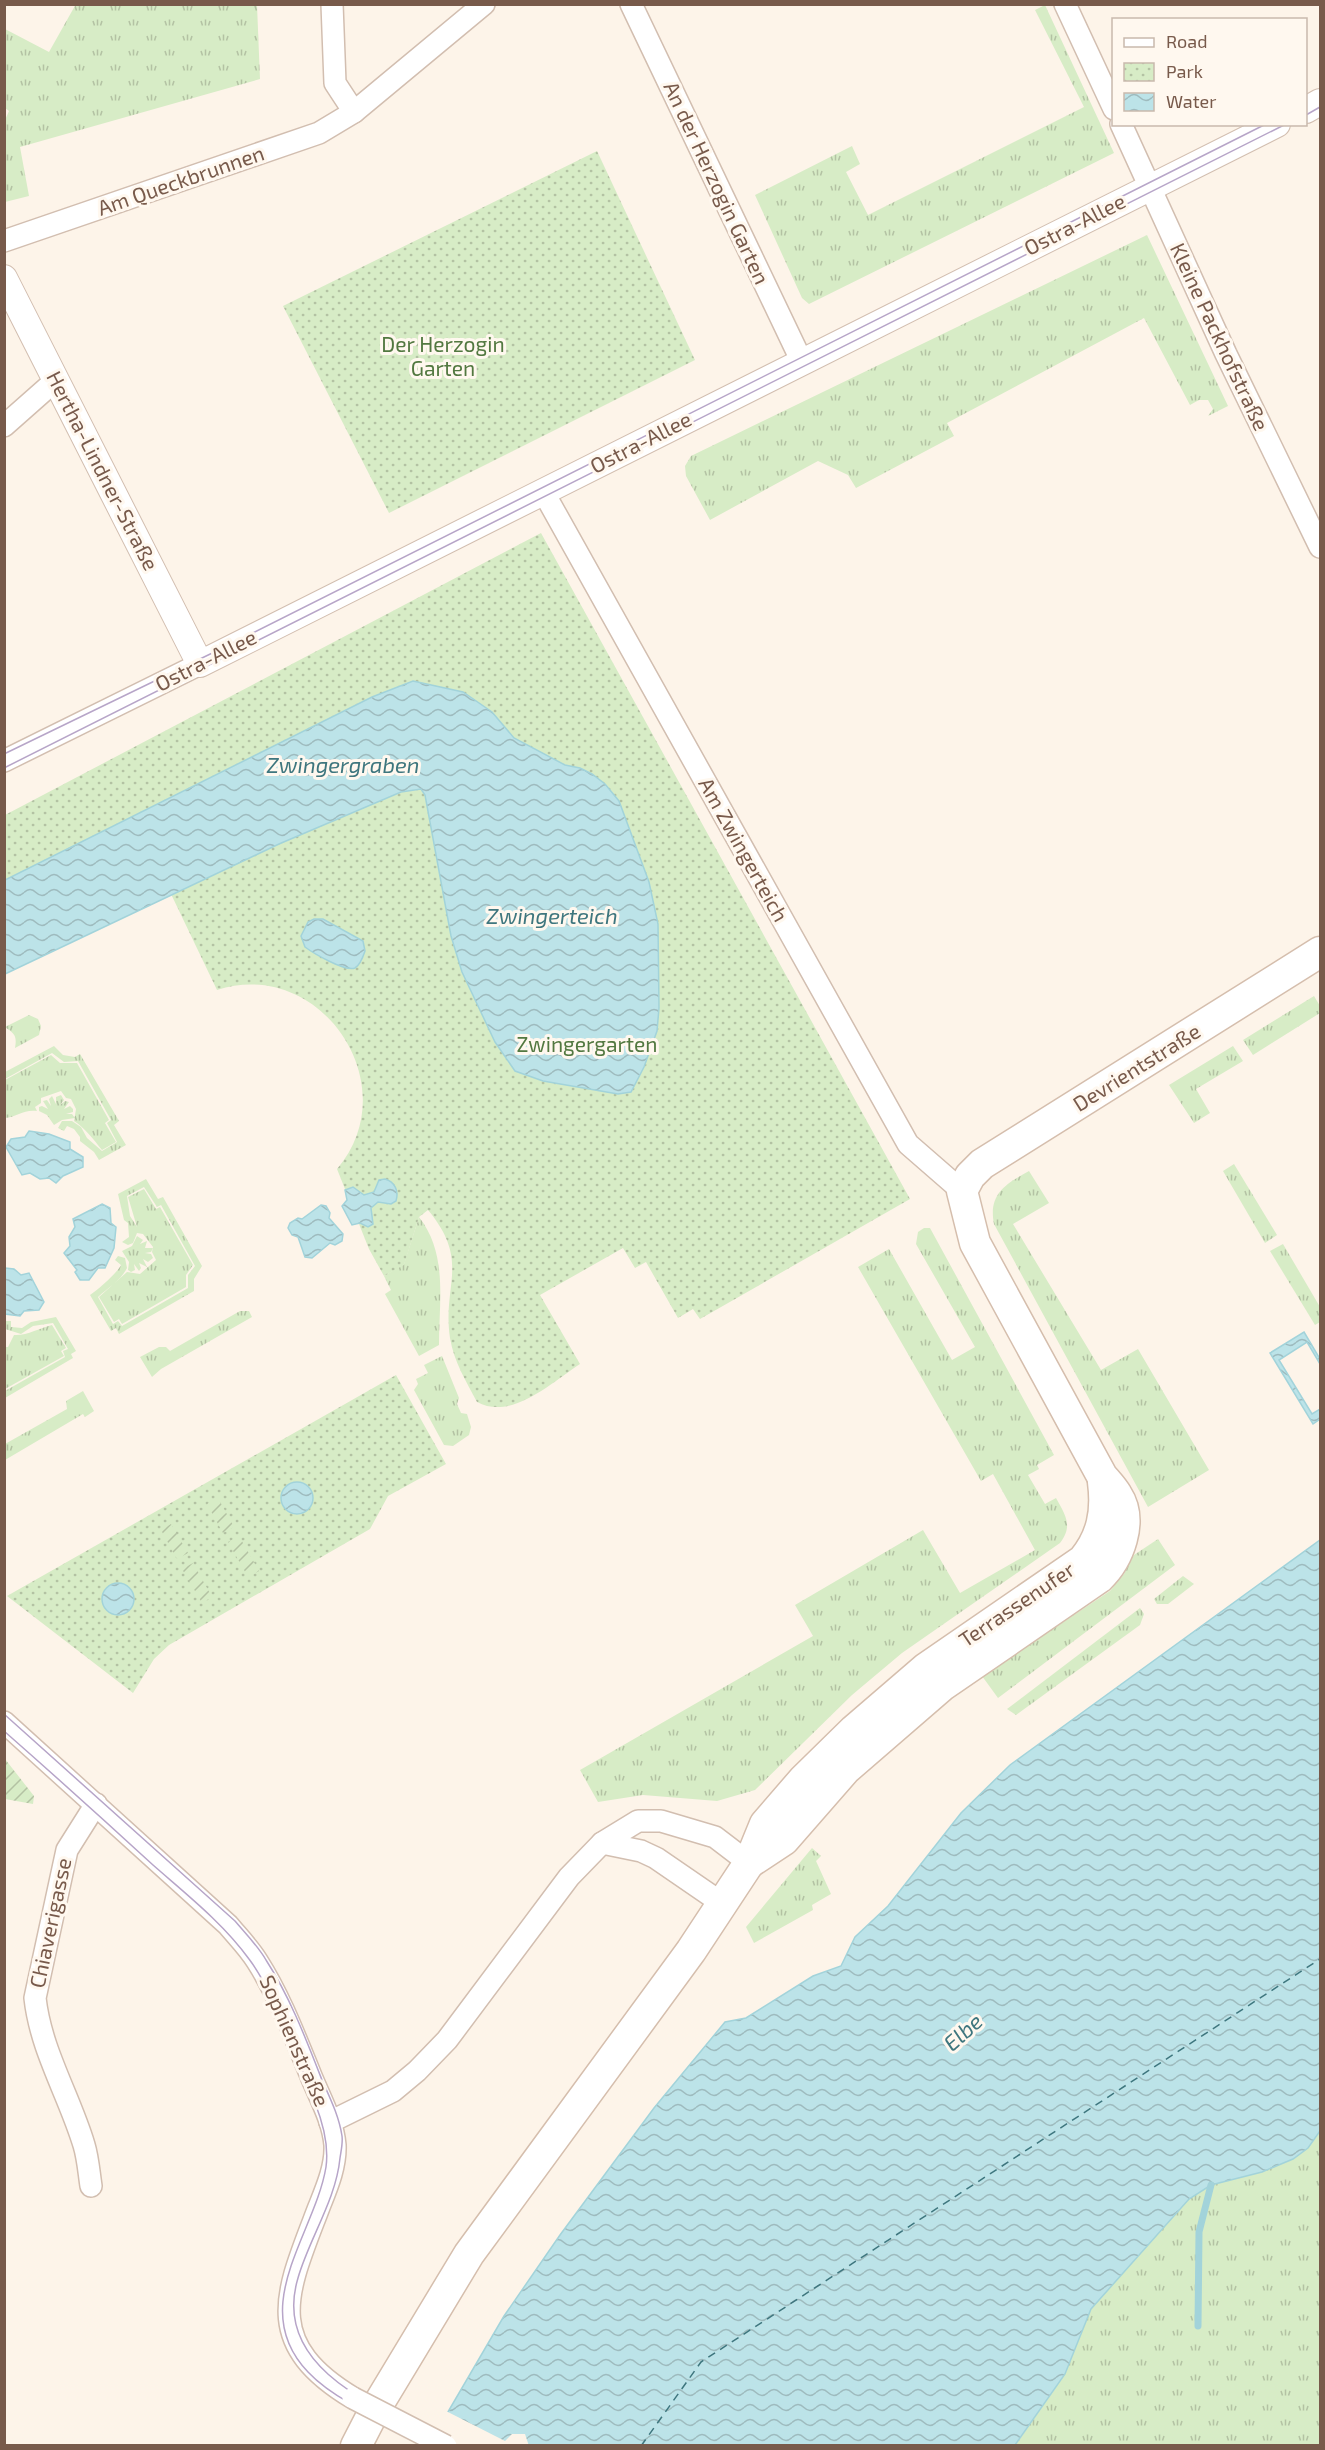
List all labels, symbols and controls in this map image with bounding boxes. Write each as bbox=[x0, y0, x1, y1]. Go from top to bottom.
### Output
legend bbox=[1112, 18, 1307, 126]
text: Road bbox=[1166, 30, 1207, 52]
text: Park bbox=[1166, 60, 1203, 82]
street label: An der Herzogin Garten bbox=[659, 77, 775, 288]
text: Water bbox=[1166, 90, 1216, 112]
street label: Am Queckbrunnen bbox=[94, 139, 267, 221]
street label: Ostra-Allee bbox=[1020, 188, 1129, 260]
street label: Kleine Packhofstraße bbox=[1166, 239, 1275, 434]
park label: Der Herzogin Garten bbox=[381, 331, 505, 380]
street label: Hertha-Lindner-Straße bbox=[42, 367, 164, 574]
street label: Ostra-Allee bbox=[586, 406, 695, 478]
street label: Ostra-Allee bbox=[151, 624, 260, 696]
water label: Zwingergraben bbox=[266, 751, 420, 777]
street label: Am Zwingerteich bbox=[694, 773, 794, 926]
water label: Zwingerteich bbox=[486, 902, 618, 928]
street label: Devrientstraße bbox=[1068, 1018, 1205, 1116]
park label: Zwingergarten bbox=[517, 1031, 657, 1056]
street label: Terrassenufer bbox=[954, 1556, 1079, 1652]
street label: Chiaverigasse bbox=[24, 1855, 76, 1990]
street label: Sophienstraße bbox=[255, 1971, 335, 2110]
water label: Elbe bbox=[938, 2007, 987, 2055]

